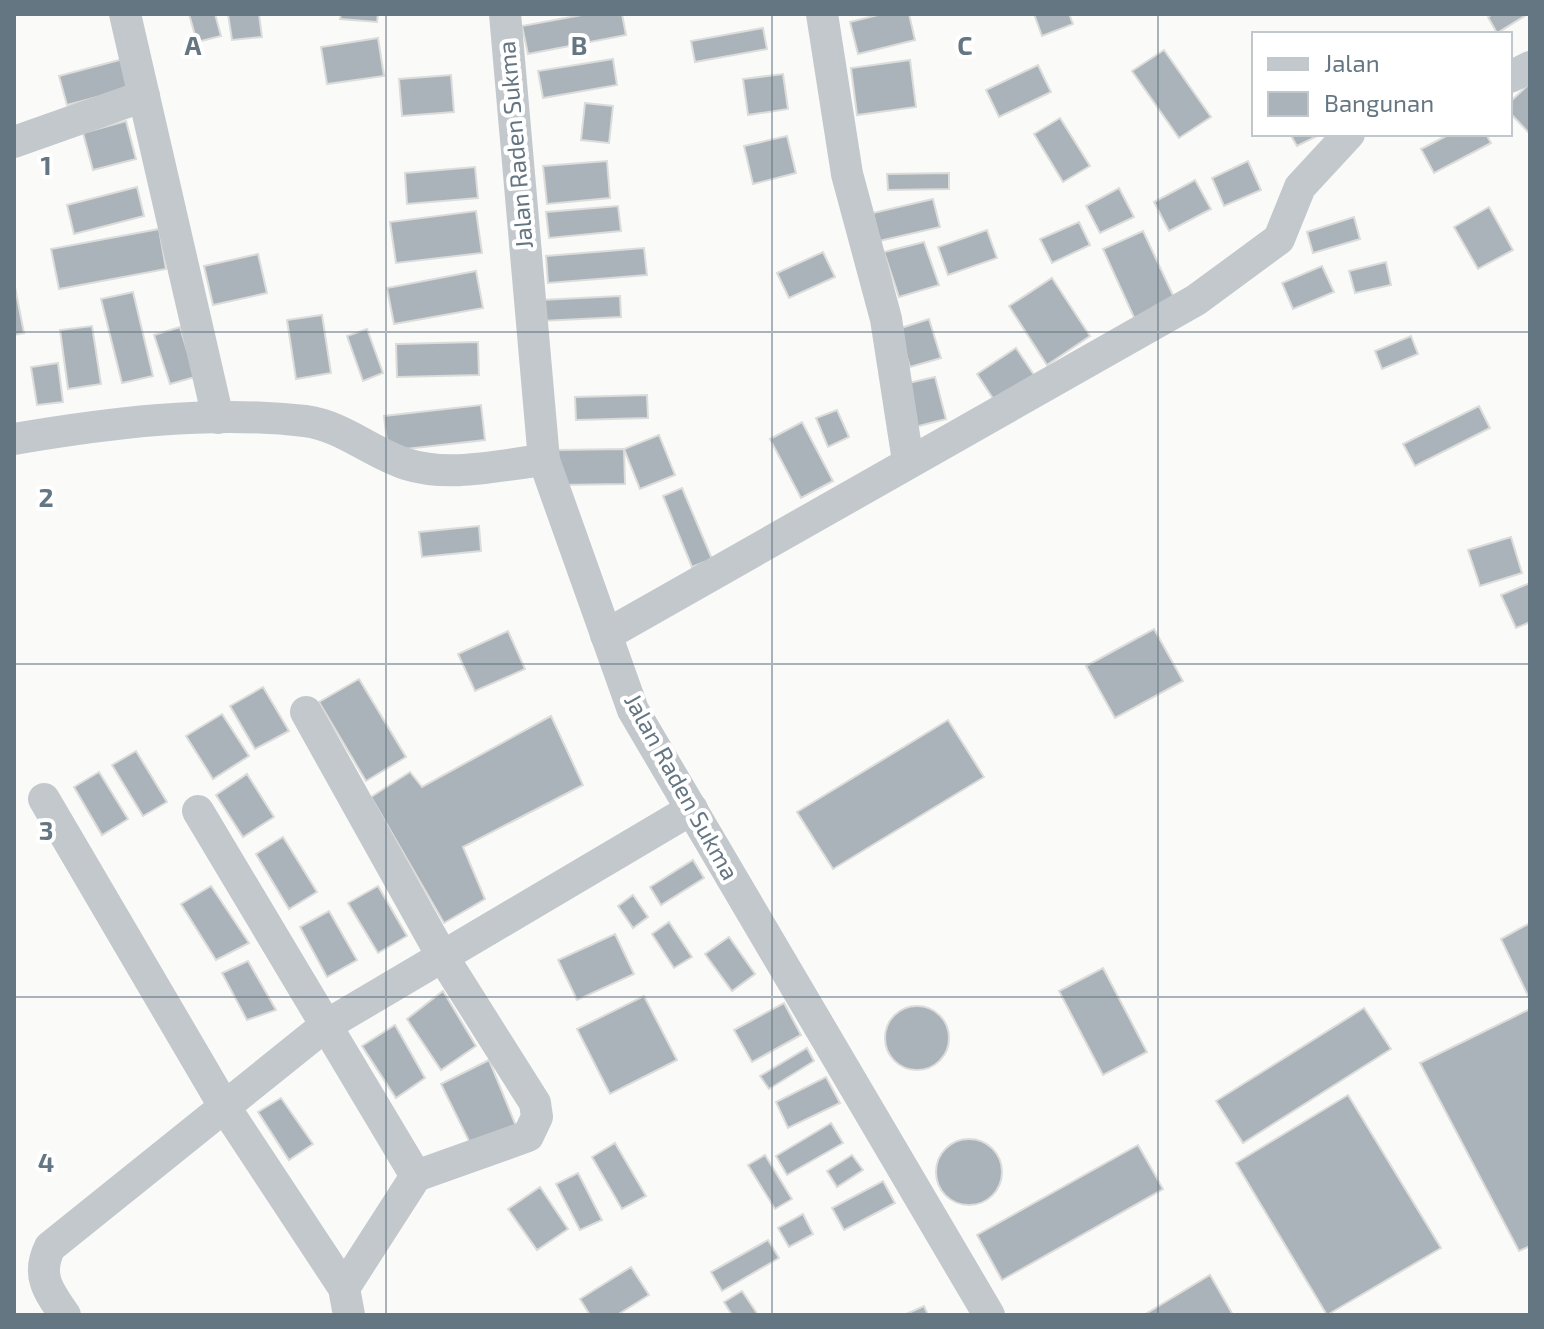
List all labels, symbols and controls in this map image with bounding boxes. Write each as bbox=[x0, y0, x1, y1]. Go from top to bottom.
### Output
text: A bbox=[185, 29, 202, 60]
text: B bbox=[571, 29, 587, 60]
text: C bbox=[957, 29, 973, 60]
legend bbox=[1252, 32, 1512, 136]
street label: Jalan Raden Sukma bbox=[491, 40, 538, 250]
text: Jalan bbox=[1324, 48, 1380, 77]
text: Bangunan bbox=[1324, 88, 1434, 117]
text: 1 bbox=[40, 149, 52, 180]
text: 2 bbox=[38, 481, 54, 512]
street label: Jalan Raden Sukma bbox=[619, 688, 746, 884]
text: 3 bbox=[39, 814, 53, 845]
text: 4 bbox=[38, 1146, 54, 1177]

